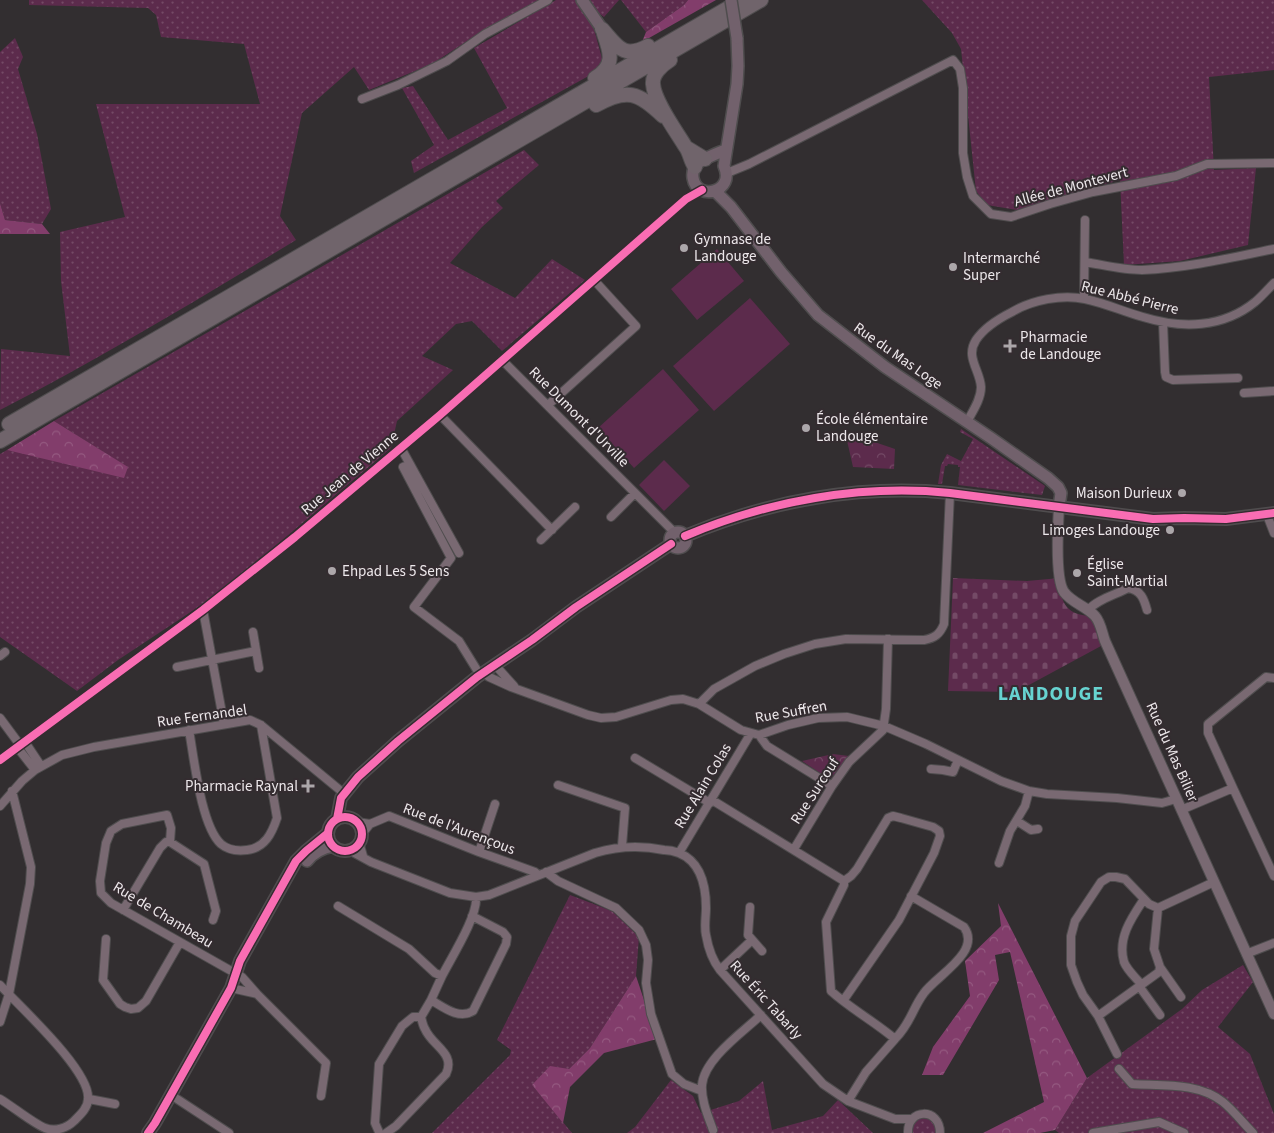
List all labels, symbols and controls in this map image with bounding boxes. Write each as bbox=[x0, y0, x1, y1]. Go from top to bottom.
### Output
street label: Allée de Montevert bbox=[1012, 162, 1130, 212]
place label: Gymnase de Landouge bbox=[694, 229, 771, 267]
marker: Gymnase de Landouge bbox=[678, 242, 690, 254]
place label: Intermarché Super bbox=[963, 248, 1040, 286]
marker: Intermarché Super bbox=[947, 261, 959, 273]
street label: Rue Abbé Pierre bbox=[1079, 276, 1181, 320]
street label: Rue du Mas Loge bbox=[849, 317, 947, 395]
place label: Pharmacie de Landouge bbox=[1020, 327, 1101, 365]
marker: Pharmacie de Landouge bbox=[1004, 340, 1016, 352]
street label: Rue Dumont d'Urville bbox=[524, 362, 634, 472]
place label: École élémentaire Landouge bbox=[816, 409, 928, 447]
marker: École élémentaire Landouge bbox=[800, 422, 812, 434]
street label: Rue Jean de Vienne bbox=[297, 426, 403, 520]
place label: Maison Durieux bbox=[1076, 483, 1172, 504]
marker: Maison Durieux bbox=[1176, 487, 1188, 499]
place label: Limoges Landouge bbox=[1042, 520, 1160, 541]
marker: Limoges Landouge bbox=[1164, 524, 1176, 536]
place label: Église Saint-Martial bbox=[1087, 554, 1168, 592]
place label: Ehpad Les 5 Sens bbox=[342, 561, 449, 582]
marker: Ehpad Les 5 Sens bbox=[326, 565, 338, 577]
marker: Église Saint-Martial bbox=[1071, 567, 1083, 579]
district label: LANDOUGE bbox=[998, 680, 1104, 708]
street label: Rue Suffren bbox=[753, 695, 829, 729]
street label: Rue Fernandel bbox=[156, 699, 248, 733]
street label: Rue du Mas Bilier bbox=[1141, 699, 1204, 806]
street label: Rue Alain Colas bbox=[669, 739, 737, 833]
street label: Rue Surcouf bbox=[786, 753, 845, 828]
place label: Pharmacie Raynal bbox=[185, 776, 298, 797]
marker: Pharmacie Raynal bbox=[302, 780, 314, 792]
street label: Rue de l'Aurençous bbox=[400, 798, 518, 860]
street label: Rue de Chambeau bbox=[109, 877, 217, 953]
street label: Rue Éric Tabarly bbox=[725, 956, 807, 1044]

